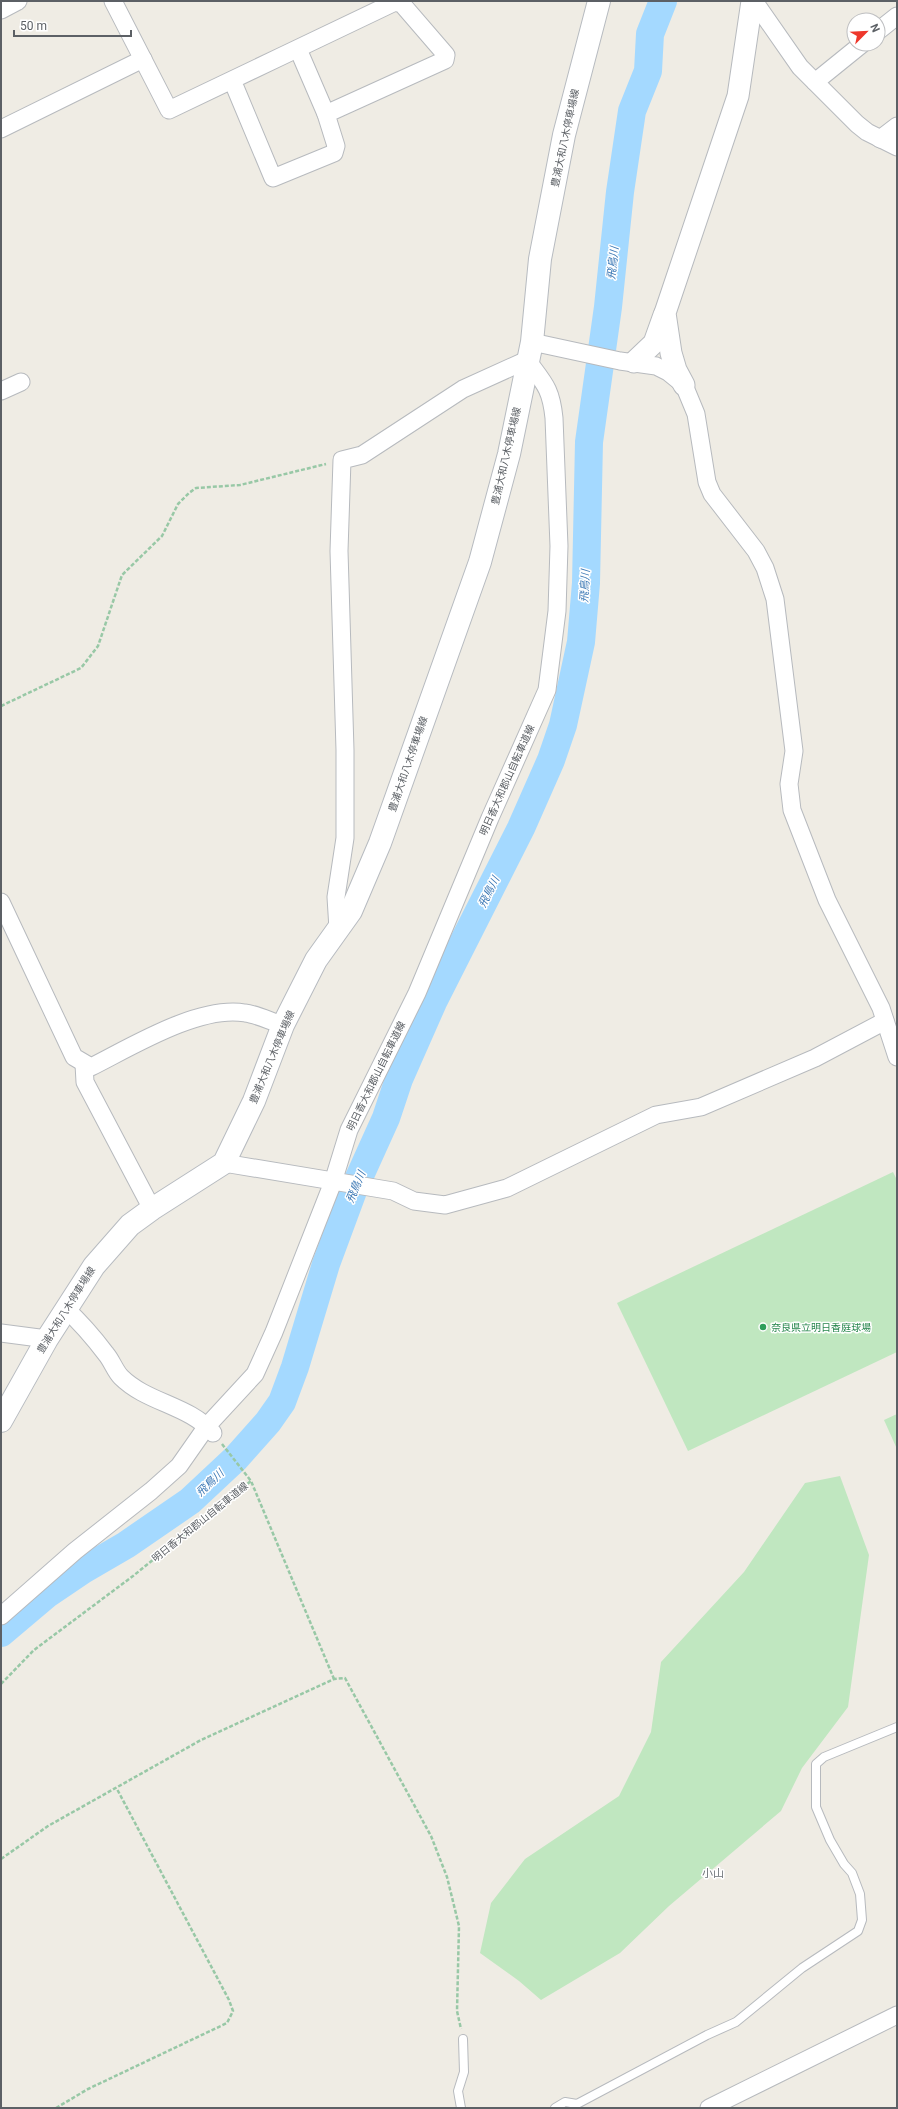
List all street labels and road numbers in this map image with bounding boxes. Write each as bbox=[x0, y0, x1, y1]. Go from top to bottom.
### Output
street label: 豊浦大和八木停車場線 bbox=[549, 88, 581, 188]
street label: 豊浦大和八木停車場線 bbox=[489, 406, 523, 506]
street label: 豊浦大和八木停車場線 bbox=[387, 715, 429, 813]
street label: 明日香大和郡山自転車道線 bbox=[478, 723, 536, 837]
street label: 豊浦大和八木停車場線 bbox=[247, 1009, 297, 1105]
street label: 明日香大和郡山自転車道線 bbox=[345, 1020, 407, 1132]
street label: 豊浦大和八木停車場線 bbox=[35, 1265, 97, 1355]
street label: 明日香大和郡山自転車道線 bbox=[150, 1480, 250, 1564]

